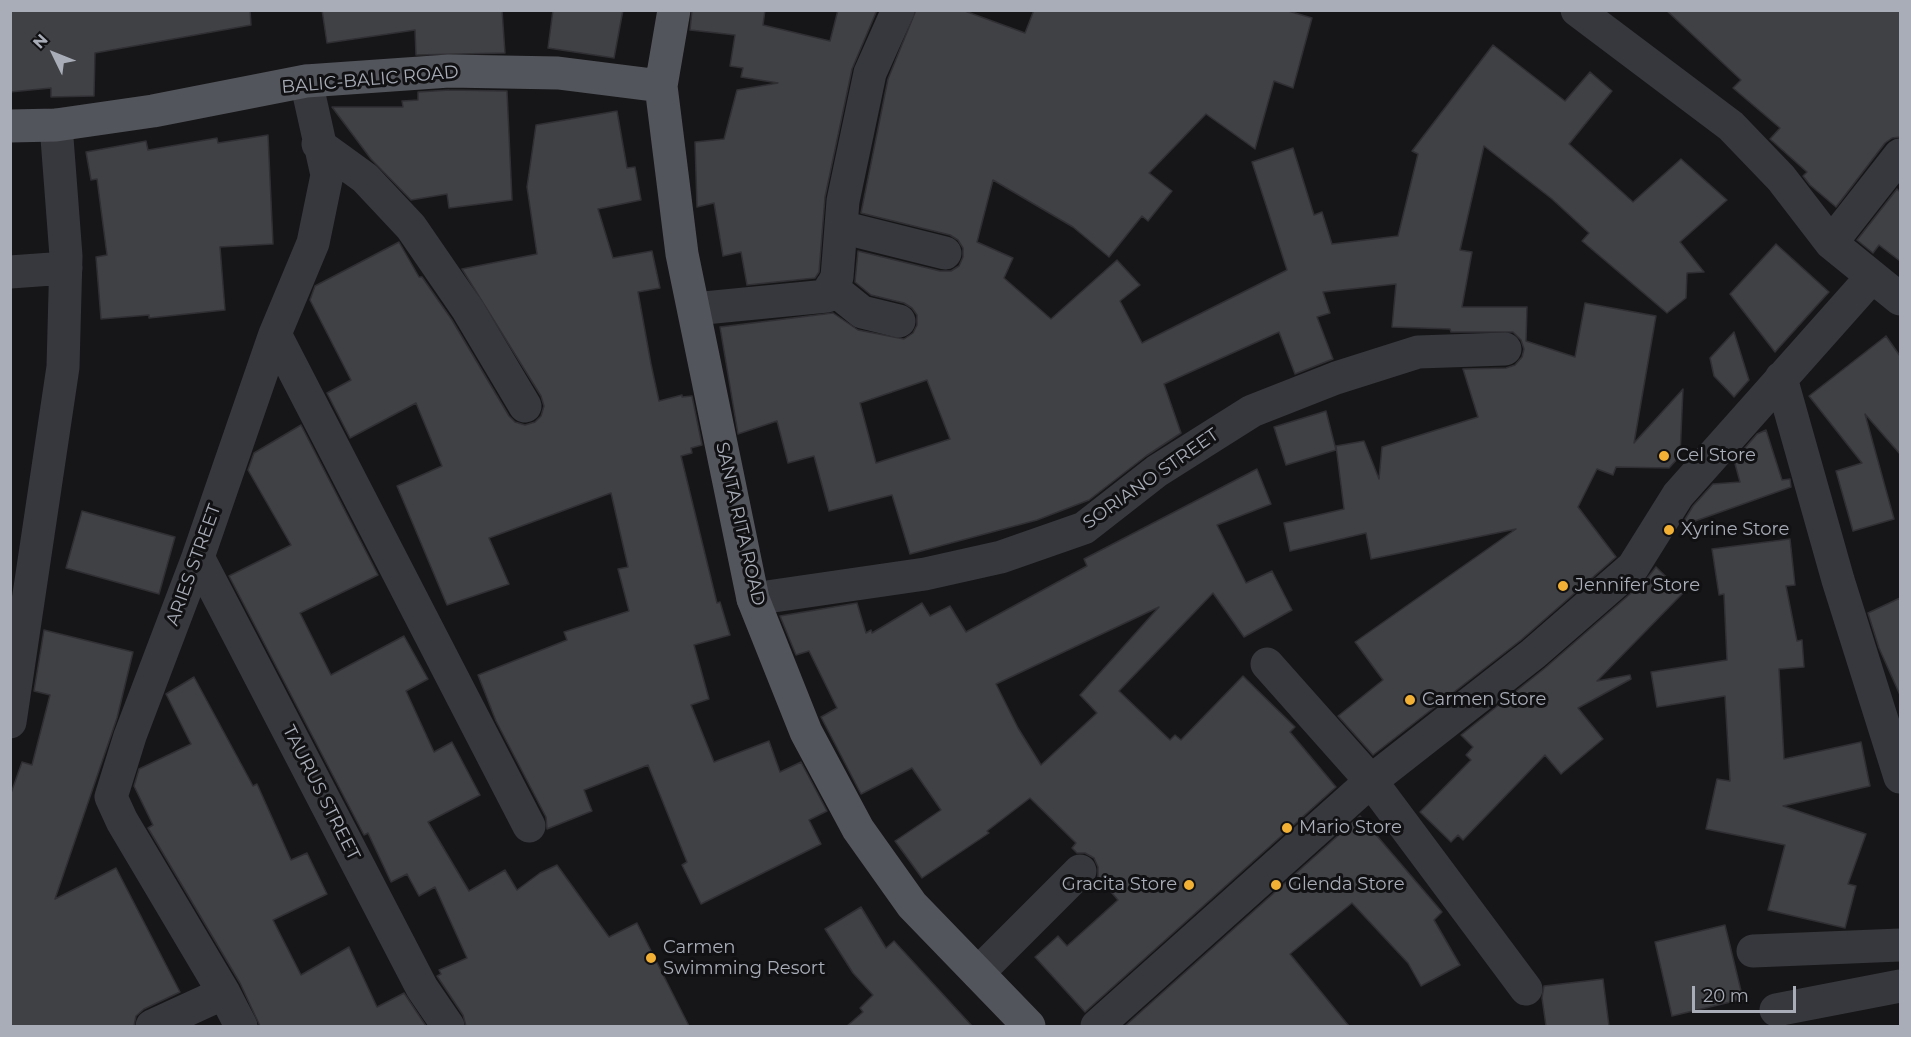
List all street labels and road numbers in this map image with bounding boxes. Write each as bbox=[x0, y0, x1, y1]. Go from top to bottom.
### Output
street label: BALIC-BALIC ROAD bbox=[281, 61, 459, 99]
street label: SORIANO STREET bbox=[1079, 424, 1223, 534]
street label: SANTA RITA ROAD bbox=[711, 440, 769, 608]
street label: ARIES STREET bbox=[162, 501, 226, 629]
street label: TAURUS STREET bbox=[278, 722, 364, 864]

